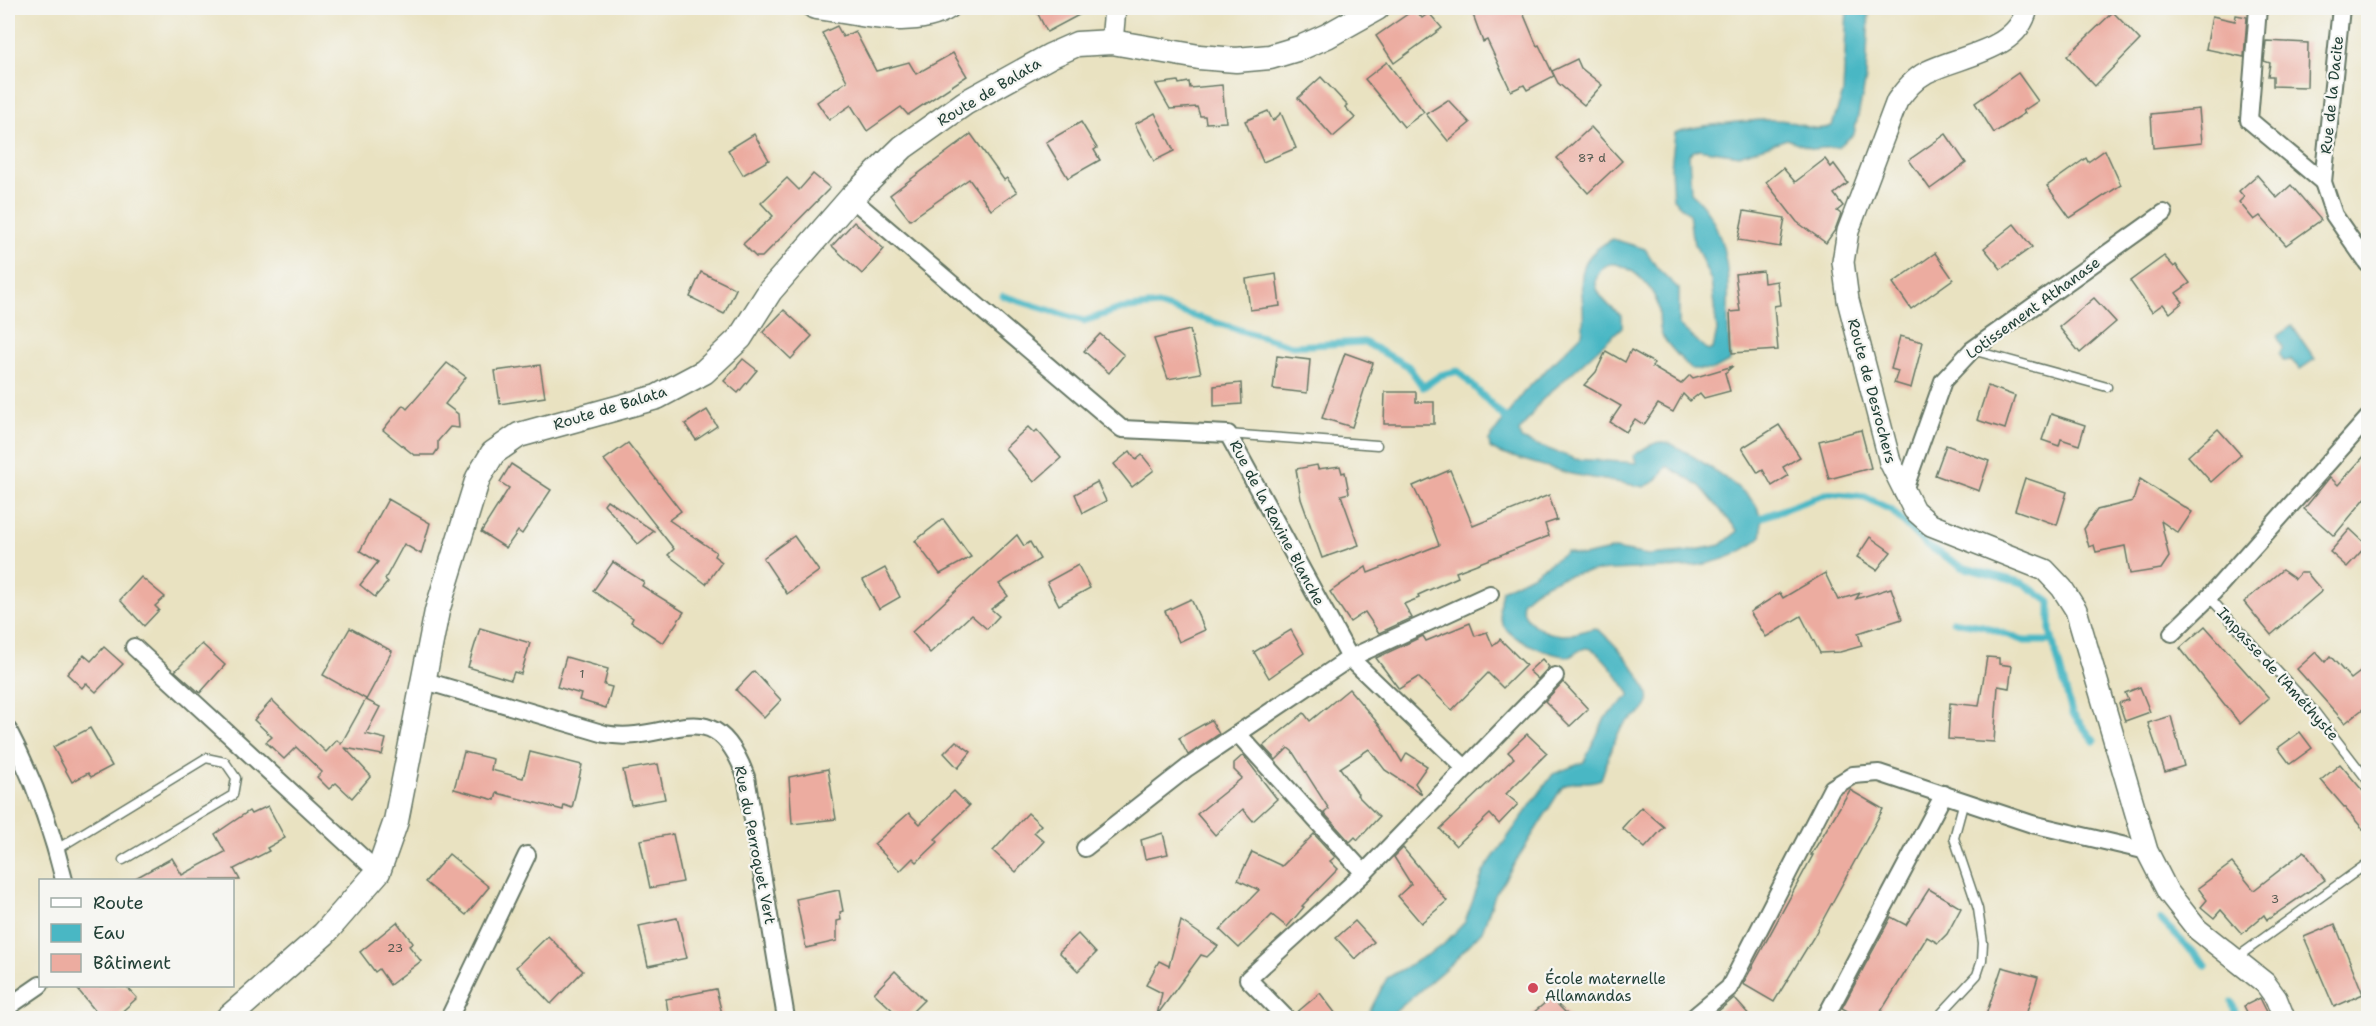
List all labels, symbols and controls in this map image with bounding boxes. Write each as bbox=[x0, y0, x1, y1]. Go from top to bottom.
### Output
street label: Rue de la Dacite bbox=[2316, 35, 2348, 155]
street label: Route de Balata bbox=[934, 53, 1045, 131]
house number: 87 d bbox=[1578, 150, 1606, 166]
street label: Lotissement Athanase bbox=[1962, 252, 2104, 364]
street label: Route de Desrochers bbox=[1843, 316, 1901, 466]
street label: Route de Balata bbox=[551, 381, 670, 435]
street label: Rue de la Ravine Blanche bbox=[1225, 437, 1329, 609]
street label: Impasse de l'Améthyste bbox=[2213, 603, 2343, 745]
house number: 1 bbox=[579, 666, 585, 682]
street label: Rue du Perroquet Vert bbox=[730, 764, 780, 926]
legend bbox=[39, 879, 234, 987]
text: Route bbox=[93, 891, 144, 915]
house number: 3 bbox=[2271, 891, 2279, 907]
text: Eau bbox=[93, 921, 125, 945]
house number: 23 bbox=[387, 940, 403, 956]
text: Bâtiment bbox=[93, 951, 171, 975]
place label: École maternelle Allamandas bbox=[1545, 968, 1666, 1006]
marker: École maternelle Allamandas bbox=[1526, 981, 1540, 995]

